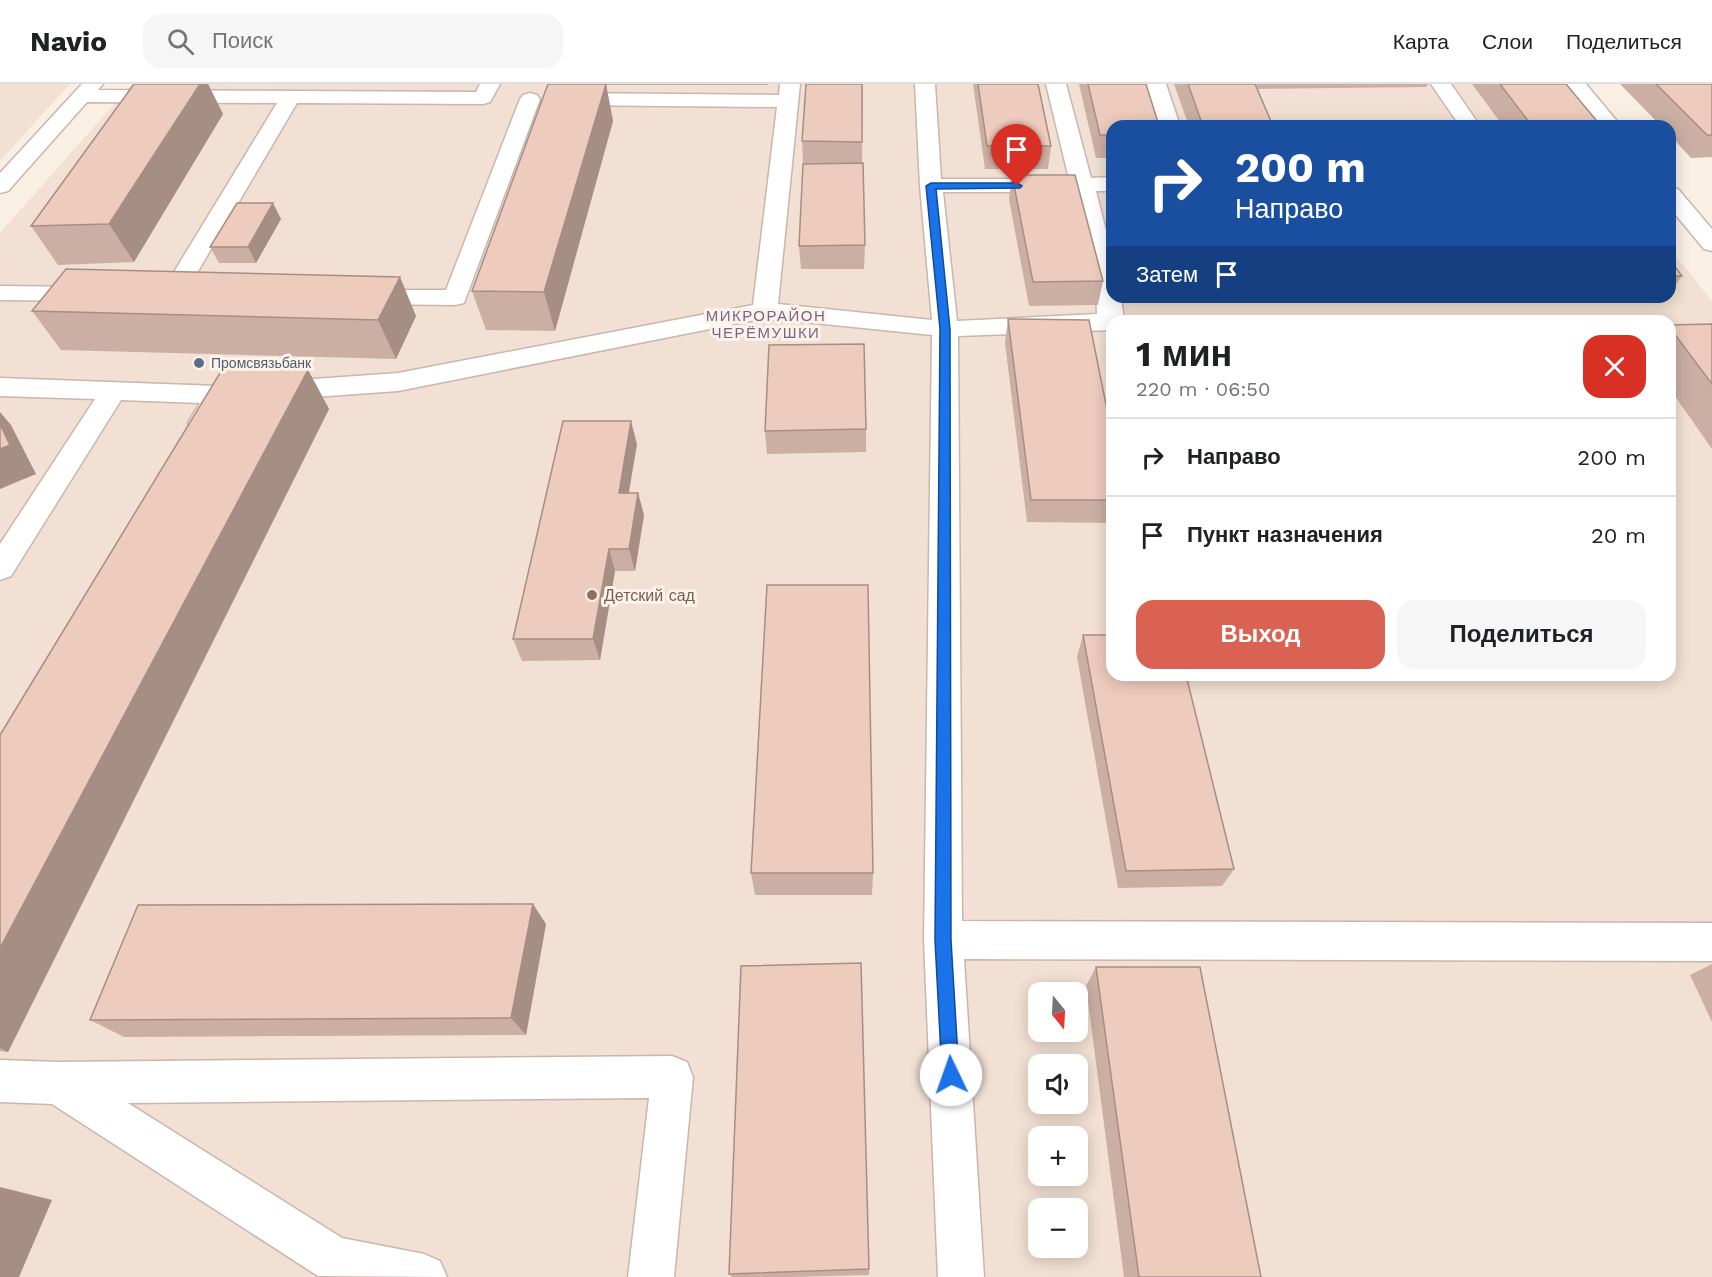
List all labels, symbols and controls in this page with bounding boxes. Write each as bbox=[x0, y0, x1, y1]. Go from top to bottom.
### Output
search box bbox=[143, 14, 563, 68]
text: Navio bbox=[30, 25, 107, 58]
icon: search bbox=[164, 25, 197, 58]
text: Поиск bbox=[212, 28, 273, 53]
text: Карта bbox=[1393, 29, 1449, 54]
text: Слои bbox=[1482, 29, 1533, 54]
text: Поделиться bbox=[1566, 29, 1682, 54]
pin bbox=[991, 124, 1042, 186]
icon: arrive bbox=[1000, 133, 1033, 166]
text: 200 m bbox=[1235, 143, 1366, 192]
icon: right bbox=[1136, 144, 1214, 222]
text: Направо bbox=[1235, 193, 1343, 225]
icon: arrive bbox=[1210, 258, 1243, 291]
text: Затем bbox=[1136, 262, 1198, 287]
district label: МИКРОРАЙОН ЧЕРЁМУШКИ bbox=[706, 307, 826, 342]
text: 1 мин bbox=[1136, 333, 1232, 375]
button: close bbox=[1583, 335, 1646, 398]
place label: Промсвязьбанк bbox=[211, 355, 312, 371]
marker: Промсвязьбанк bbox=[192, 356, 206, 370]
text: 220 m · 06:50 bbox=[1136, 377, 1270, 401]
icon: right bbox=[1136, 441, 1169, 474]
text: Направо bbox=[1187, 444, 1281, 469]
text: 200 m bbox=[1577, 445, 1646, 470]
icon: arrive bbox=[1136, 519, 1169, 552]
text: Пункт назначения bbox=[1187, 522, 1383, 547]
text: 20 m bbox=[1591, 523, 1646, 548]
place label: Детский сад bbox=[604, 586, 696, 605]
marker: Детский сад bbox=[585, 588, 599, 602]
button: Выход bbox=[1136, 600, 1385, 669]
button: Поделиться bbox=[1397, 600, 1646, 669]
north arrow bbox=[1028, 982, 1088, 1042]
map controls bbox=[1028, 982, 1088, 1258]
position arrow bbox=[919, 1043, 983, 1107]
button: sound bbox=[1028, 1054, 1088, 1114]
button: + bbox=[1028, 1126, 1088, 1186]
button: − bbox=[1028, 1198, 1088, 1258]

